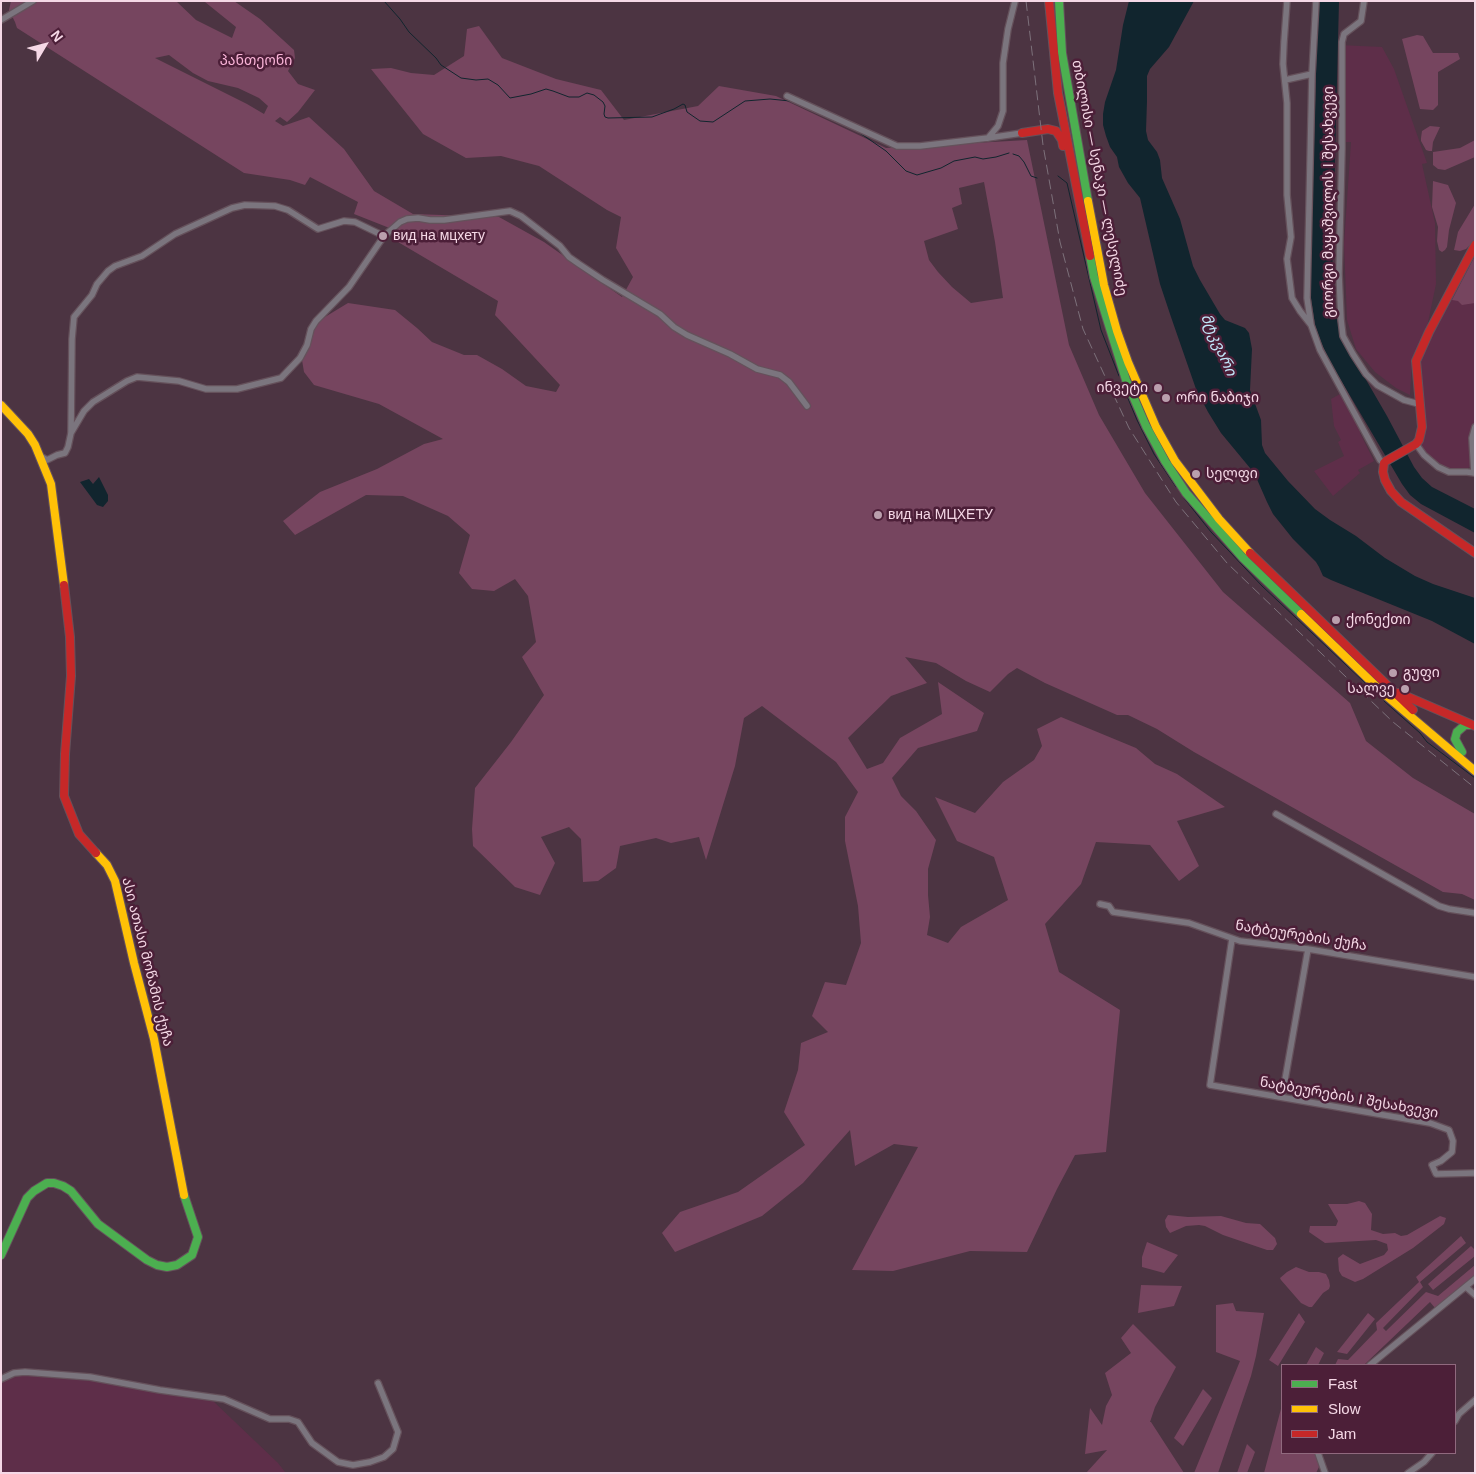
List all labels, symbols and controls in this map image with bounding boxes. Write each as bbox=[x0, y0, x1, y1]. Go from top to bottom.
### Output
north arrow bbox=[20, 20, 70, 70]
text: N bbox=[48, 27, 66, 45]
park label: პანთეონი bbox=[220, 53, 292, 69]
street label: თბილისი — სენაკი — ლესელიძე bbox=[1068, 59, 1130, 297]
street label: გიორგი მაყაშვილის I შესახვევი bbox=[1321, 86, 1337, 318]
place label: вид на мцхету bbox=[393, 228, 485, 244]
marker: вид на мцхету bbox=[377, 230, 389, 242]
water label: მტკვარი bbox=[1196, 311, 1240, 379]
place label: ინვეტი bbox=[1096, 380, 1148, 396]
marker: ინვეტი bbox=[1152, 382, 1164, 394]
place label: ორი ნაბიჯი bbox=[1176, 390, 1259, 406]
marker: ორი ნაბიჯი bbox=[1160, 392, 1172, 404]
place label: სელფი bbox=[1206, 466, 1258, 482]
marker: სელფი bbox=[1190, 468, 1202, 480]
place label: вид на МЦХЕТУ bbox=[888, 507, 993, 523]
marker: вид на МЦХЕТУ bbox=[872, 509, 884, 521]
place label: ქონექთი bbox=[1346, 612, 1411, 628]
marker: ქონექთი bbox=[1330, 614, 1342, 626]
place label: გუფი bbox=[1403, 665, 1440, 681]
marker: გუფი bbox=[1387, 667, 1399, 679]
place label: სალვე bbox=[1347, 681, 1395, 697]
marker: სალვე bbox=[1399, 683, 1411, 695]
street label: ასი ათასი მოწამის ქუჩა bbox=[118, 876, 176, 1048]
street label: ნატბეურების ქუჩა bbox=[1234, 917, 1368, 955]
street label: ნატბეურების I შესახვევი bbox=[1258, 1074, 1440, 1122]
legend bbox=[1281, 1364, 1456, 1454]
text: Fast bbox=[1328, 1375, 1357, 1392]
text: Slow bbox=[1328, 1400, 1361, 1417]
text: Jam bbox=[1328, 1425, 1356, 1442]

